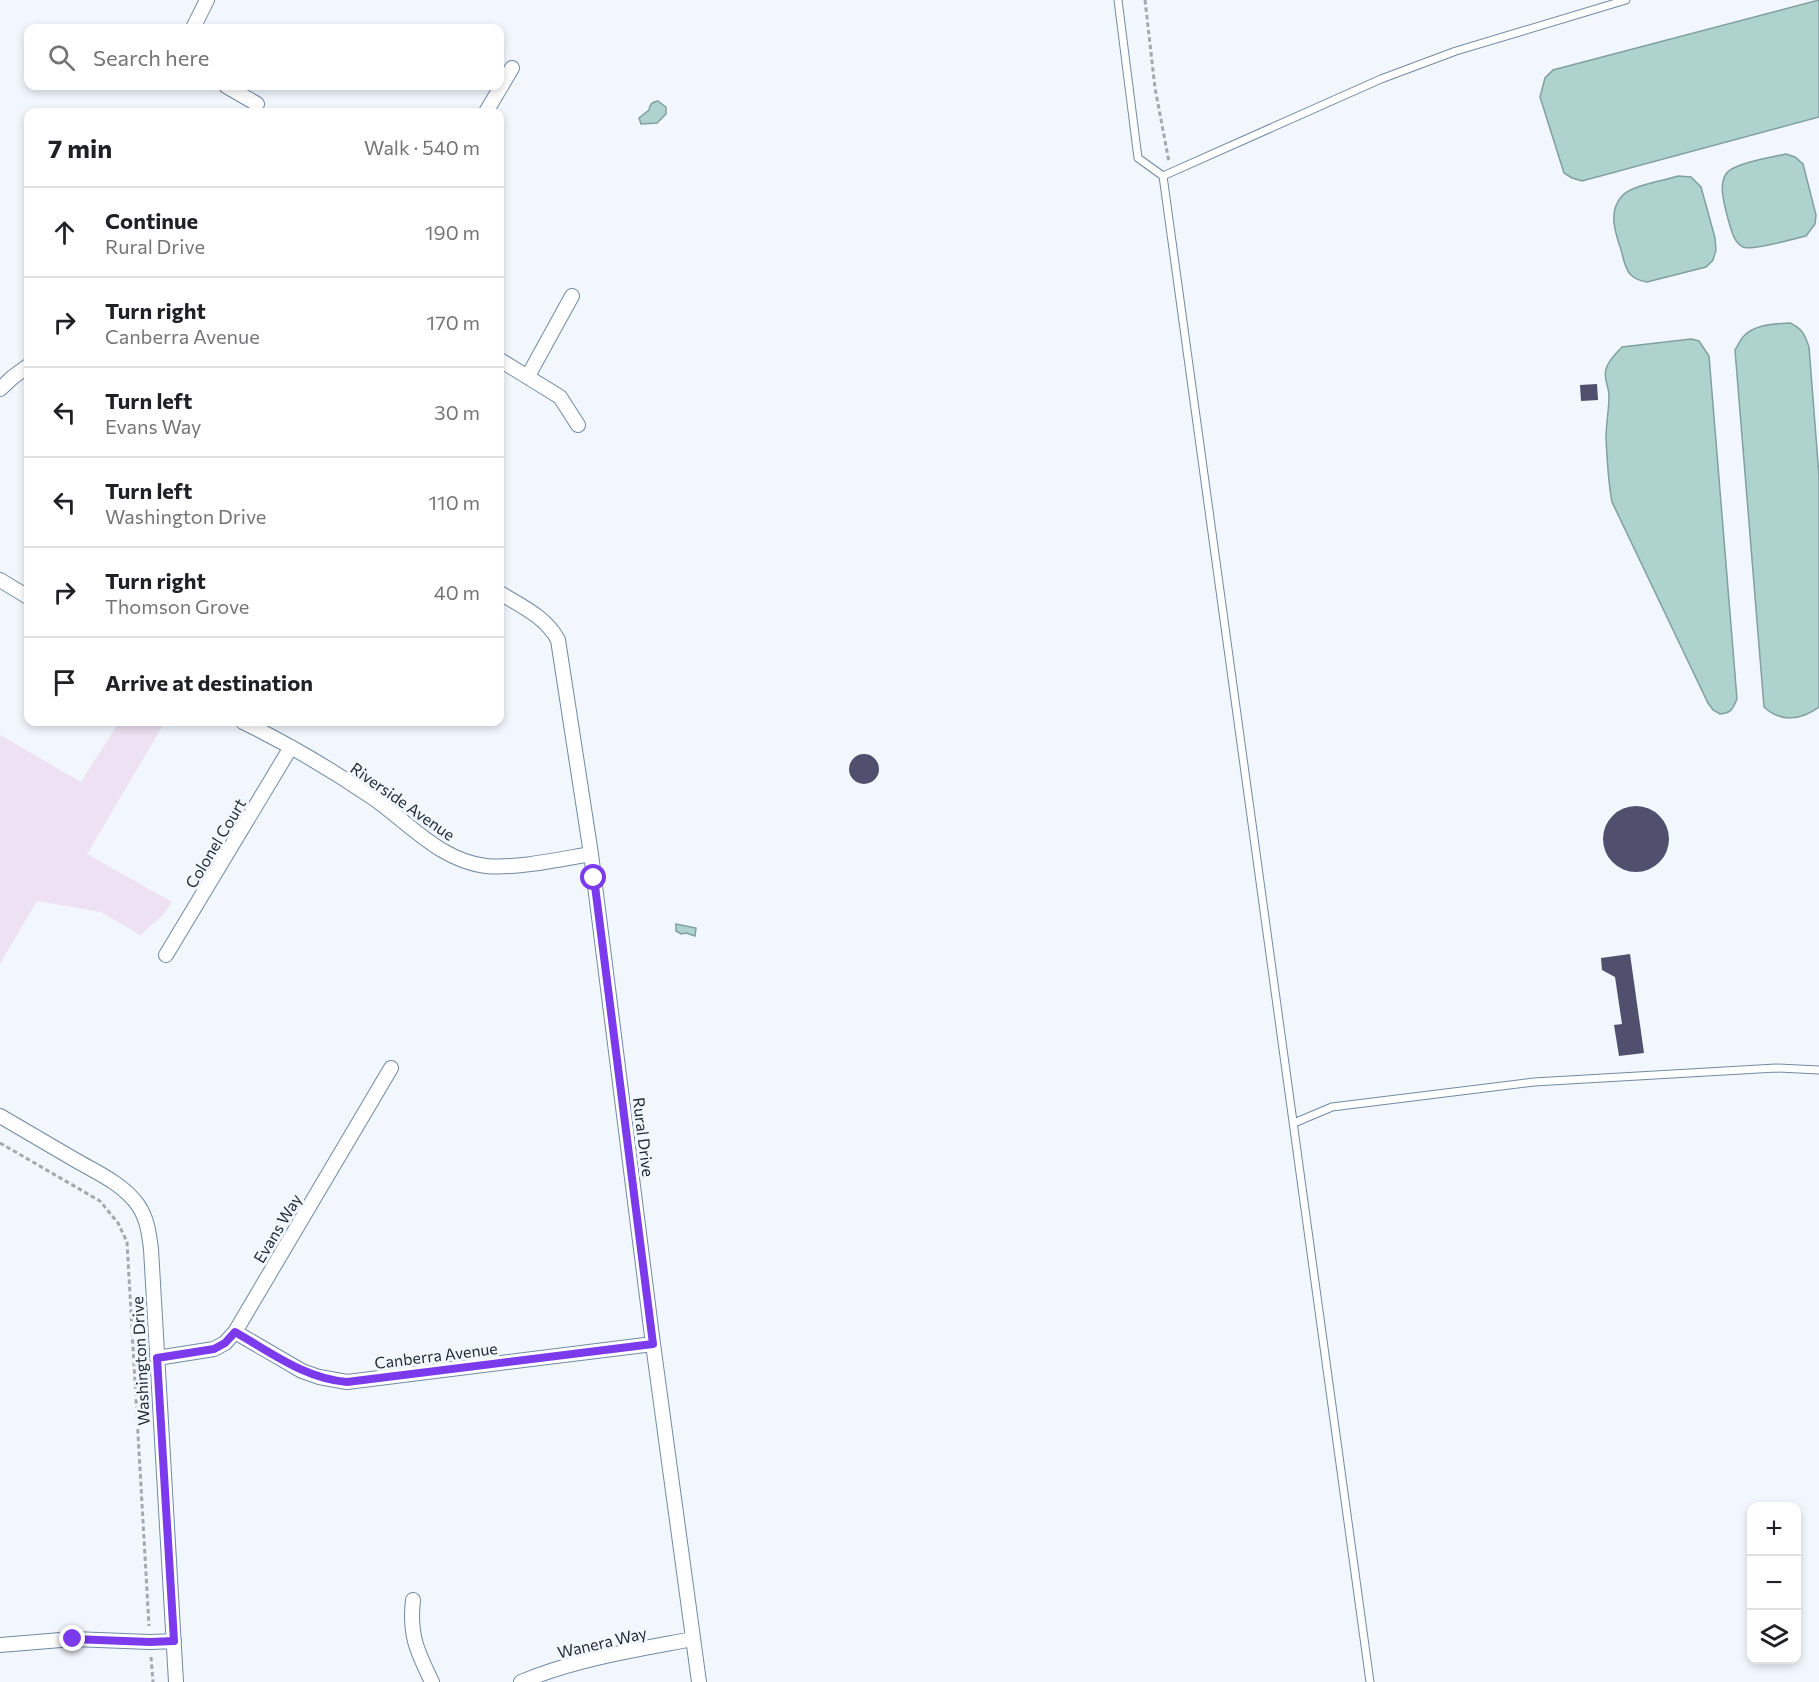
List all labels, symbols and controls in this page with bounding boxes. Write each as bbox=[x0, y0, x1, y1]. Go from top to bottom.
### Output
search box bbox=[24, 24, 504, 90]
icon: search bbox=[45, 41, 78, 74]
text: Search here bbox=[93, 44, 209, 71]
text: 7 min bbox=[48, 132, 112, 163]
text: Walk · 540 m bbox=[364, 135, 480, 159]
text: Continue bbox=[105, 207, 198, 234]
icon: ahead bbox=[48, 216, 81, 249]
text: 190 m bbox=[425, 220, 480, 244]
text: Rural Drive bbox=[105, 234, 205, 258]
text: Turn right bbox=[105, 297, 206, 324]
icon: right bbox=[48, 306, 81, 339]
text: 170 m bbox=[427, 310, 480, 334]
text: Canberra Avenue bbox=[105, 324, 260, 348]
text: Turn left bbox=[105, 387, 192, 414]
icon: left bbox=[48, 396, 81, 429]
text: 30 m bbox=[434, 400, 480, 424]
text: Evans Way bbox=[105, 414, 201, 438]
text: Turn left bbox=[105, 477, 192, 504]
icon: left bbox=[48, 486, 81, 519]
text: 110 m bbox=[429, 490, 480, 514]
text: Washington Drive bbox=[105, 504, 266, 528]
text: Turn right bbox=[105, 567, 206, 594]
icon: right bbox=[48, 576, 81, 609]
text: 40 m bbox=[434, 580, 480, 604]
text: Thomson Grove bbox=[105, 594, 249, 618]
icon: arrive bbox=[48, 666, 81, 699]
text: Arrive at destination bbox=[105, 669, 313, 696]
street label: Riverside Avenue bbox=[347, 758, 459, 844]
street label: Colonel Court bbox=[181, 794, 249, 891]
route start bbox=[580, 864, 606, 890]
street label: Rural Drive bbox=[630, 1096, 658, 1178]
street label: Evans Way bbox=[249, 1190, 305, 1266]
street label: Washington Drive bbox=[127, 1296, 153, 1426]
street label: Canberra Avenue bbox=[373, 1338, 499, 1372]
map controls bbox=[1747, 1502, 1801, 1664]
button: + bbox=[1747, 1502, 1801, 1556]
button: − bbox=[1747, 1556, 1801, 1610]
button: layers bbox=[1747, 1610, 1801, 1664]
street label: Wanera Way bbox=[555, 1623, 649, 1661]
route end bbox=[59, 1625, 85, 1651]

